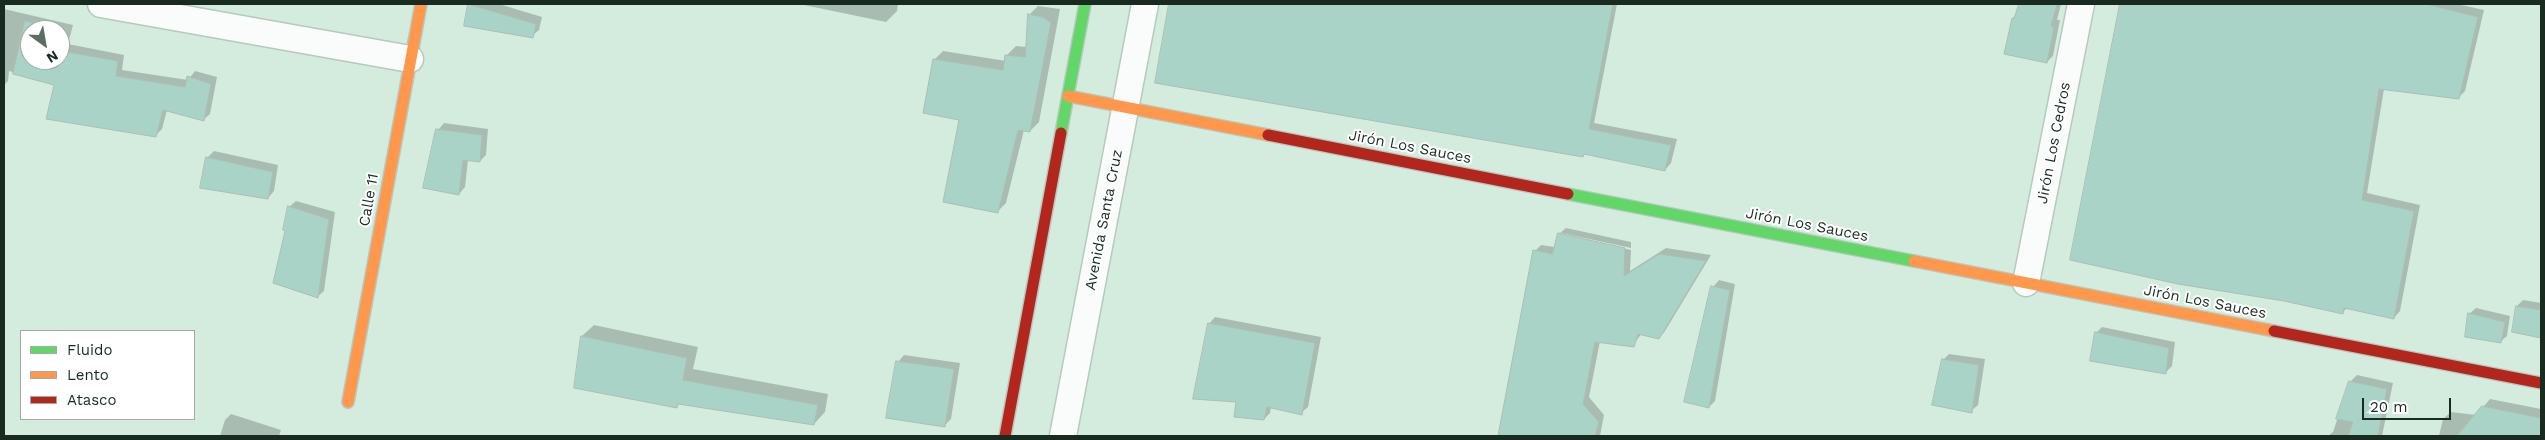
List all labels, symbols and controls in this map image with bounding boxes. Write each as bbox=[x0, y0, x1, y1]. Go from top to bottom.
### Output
north arrow bbox=[20, 20, 70, 70]
text: N bbox=[44, 47, 61, 66]
street label: Jirón Los Cedros bbox=[2033, 81, 2075, 205]
street label: Jirón Los Sauces bbox=[1347, 126, 1473, 168]
street label: Avenida Santa Cruz bbox=[1082, 148, 1126, 292]
street label: Calle 11 bbox=[355, 172, 383, 228]
street label: Jirón Los Sauces bbox=[1744, 204, 1870, 246]
street label: Jirón Los Sauces bbox=[2142, 281, 2268, 323]
legend bbox=[20, 330, 195, 420]
text: Fluido bbox=[67, 341, 112, 359]
text: Lento bbox=[67, 366, 109, 384]
scale bar bbox=[2365, 388, 2454, 420]
text: Atasco bbox=[67, 391, 116, 409]
text: 20 m bbox=[2370, 398, 2408, 416]

